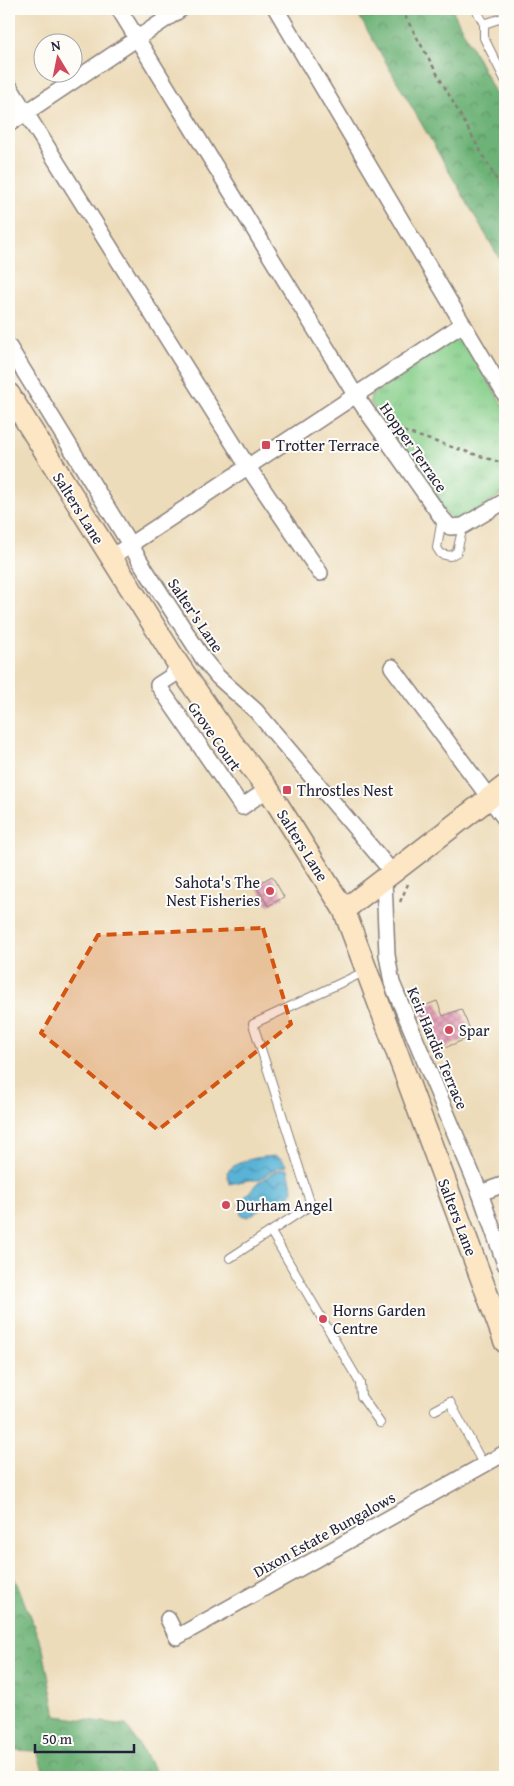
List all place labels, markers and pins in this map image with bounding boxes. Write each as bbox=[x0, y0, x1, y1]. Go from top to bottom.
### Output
place label: Trotter Terrace bbox=[276, 433, 379, 457]
marker: Trotter Terrace bbox=[260, 439, 272, 451]
place label: Throstles Nest bbox=[297, 778, 394, 802]
marker: Throstles Nest bbox=[281, 784, 293, 796]
place label: Sahota's The Nest Fisheries bbox=[166, 870, 260, 912]
marker: Sahota's The Nest Fisheries bbox=[264, 885, 276, 897]
place label: Spar bbox=[459, 1018, 490, 1042]
marker: Spar bbox=[443, 1024, 455, 1036]
place label: Durham Angel bbox=[236, 1193, 333, 1217]
marker: Durham Angel bbox=[220, 1199, 232, 1211]
place label: Horns Garden Centre bbox=[333, 1298, 426, 1340]
marker: Horns Garden Centre bbox=[317, 1313, 329, 1325]

